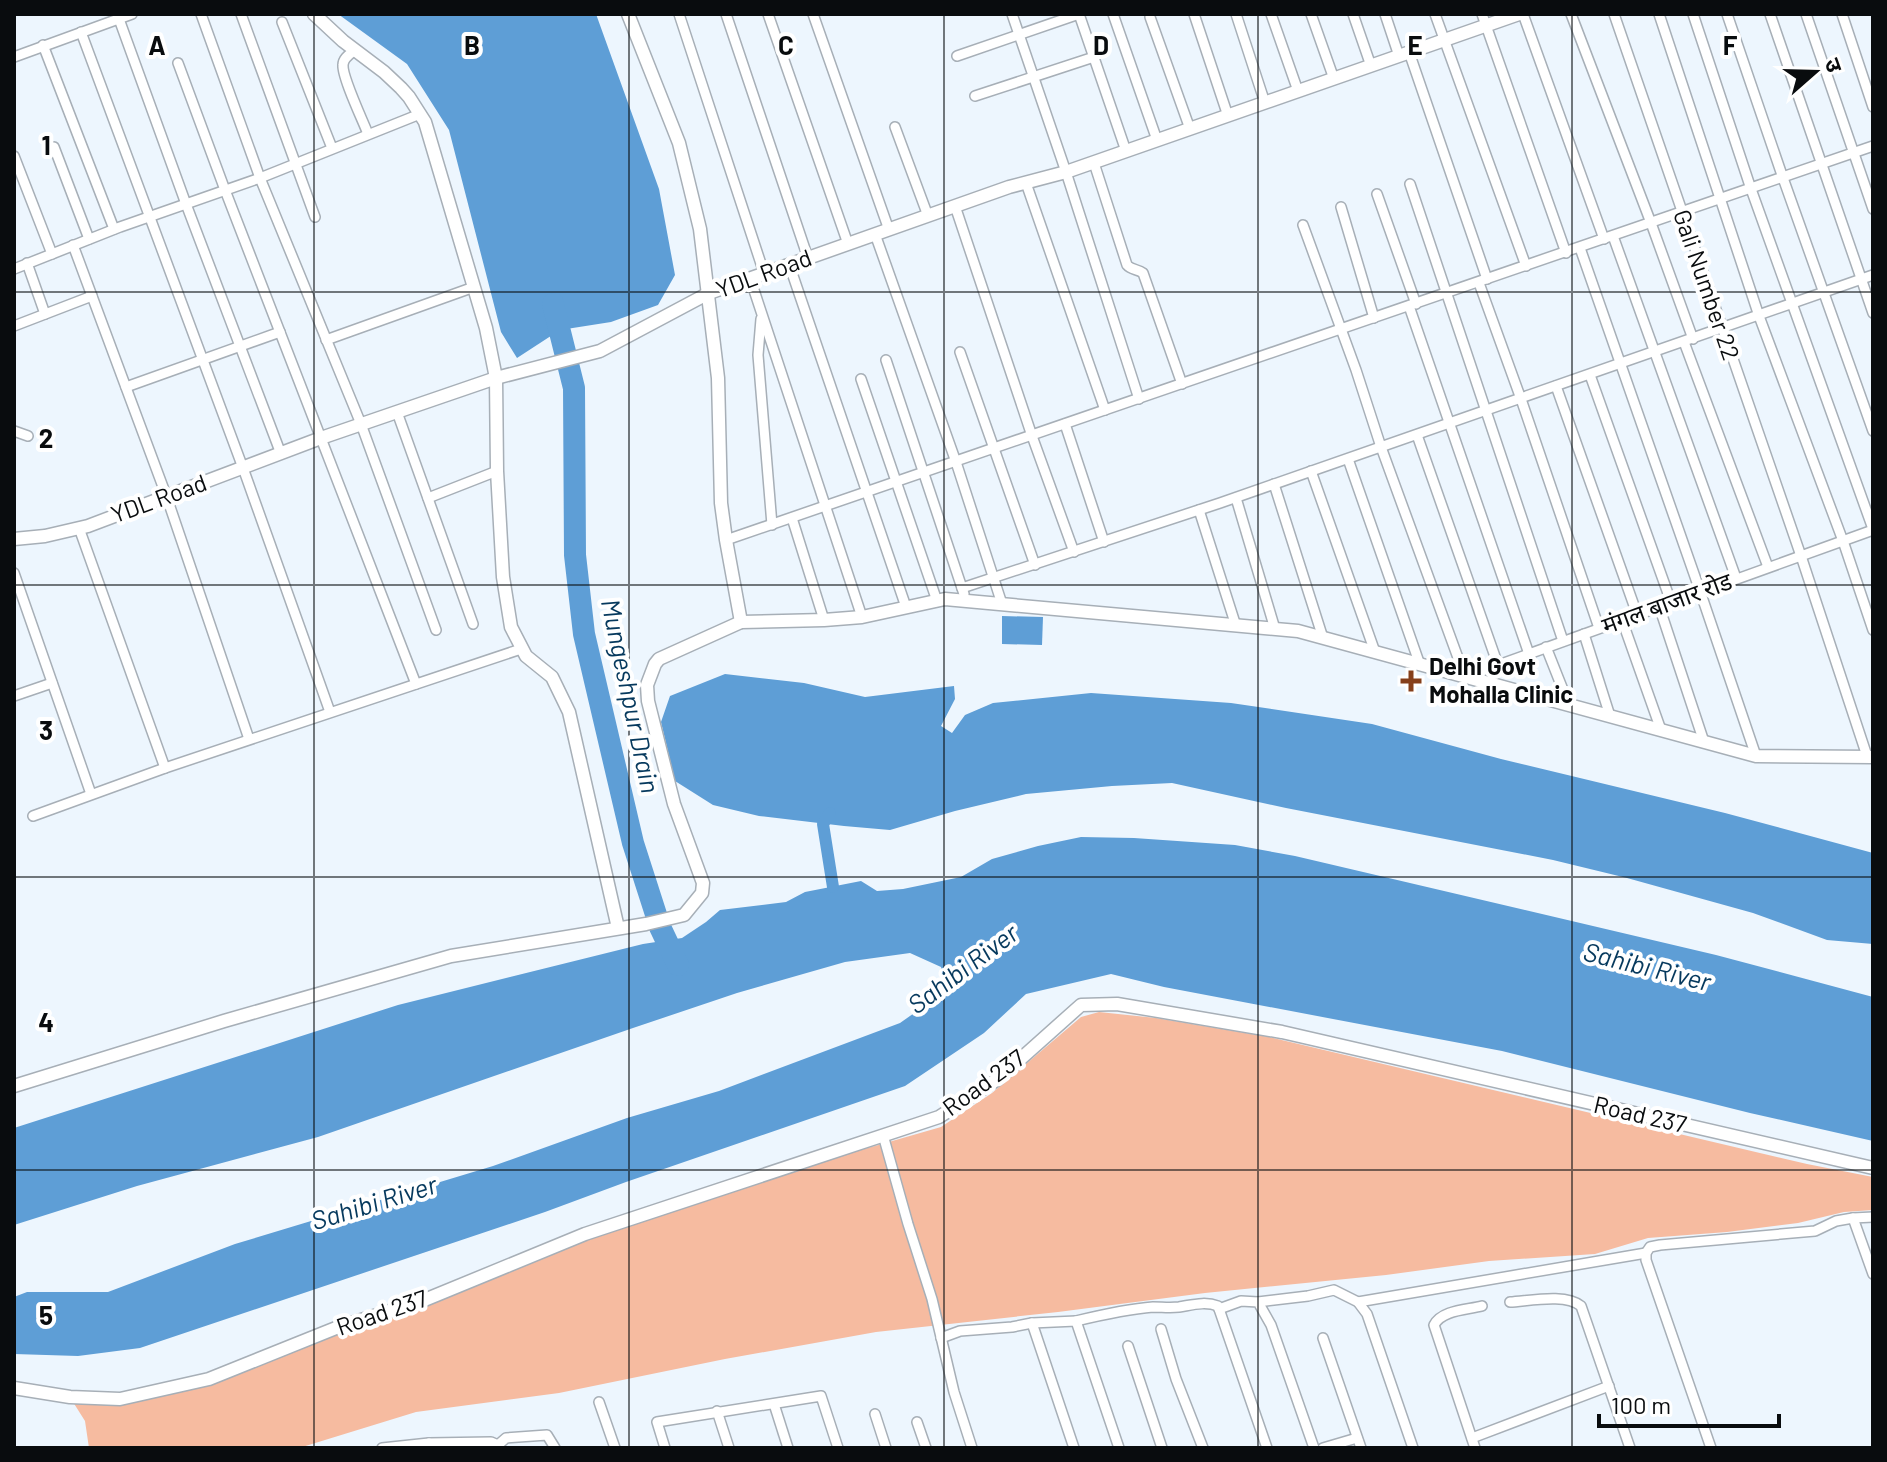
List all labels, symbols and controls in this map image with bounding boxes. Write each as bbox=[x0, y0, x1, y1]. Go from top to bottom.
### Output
text: A bbox=[148, 29, 166, 60]
text: B bbox=[464, 29, 480, 60]
text: C bbox=[778, 29, 794, 60]
text: D bbox=[1093, 29, 1109, 60]
text: E bbox=[1407, 29, 1423, 60]
text: F bbox=[1723, 29, 1738, 60]
north arrow bbox=[1775, 32, 1855, 112]
text: उ bbox=[1820, 54, 1850, 76]
text: 1 bbox=[41, 129, 51, 160]
street label: Gali Number 22 bbox=[1668, 205, 1747, 364]
street label: YDL Road bbox=[712, 242, 815, 303]
text: 2 bbox=[39, 422, 53, 453]
street label: YDL Road bbox=[107, 467, 210, 528]
street label: मंगल बाजार रोड bbox=[1597, 565, 1737, 640]
water label: Mungeshpur Drain bbox=[596, 596, 667, 796]
place label: Delhi Govt Mohalla Clinic bbox=[1429, 651, 1573, 708]
marker: Delhi Govt Mohalla Clinic bbox=[1400, 670, 1422, 692]
text: 3 bbox=[39, 714, 53, 745]
water label: Sahibi River bbox=[901, 916, 1024, 1019]
water label: Sahibi River bbox=[1581, 935, 1715, 996]
text: 4 bbox=[38, 1006, 54, 1037]
street label: Road 237 bbox=[936, 1042, 1030, 1121]
street label: Road 237 bbox=[1591, 1089, 1690, 1138]
water label: Sahibi River bbox=[307, 1168, 441, 1235]
street label: Road 237 bbox=[332, 1283, 431, 1341]
text: 5 bbox=[39, 1299, 53, 1330]
scale bar bbox=[1599, 1378, 1779, 1428]
text: 100 m bbox=[1611, 1390, 1671, 1419]

